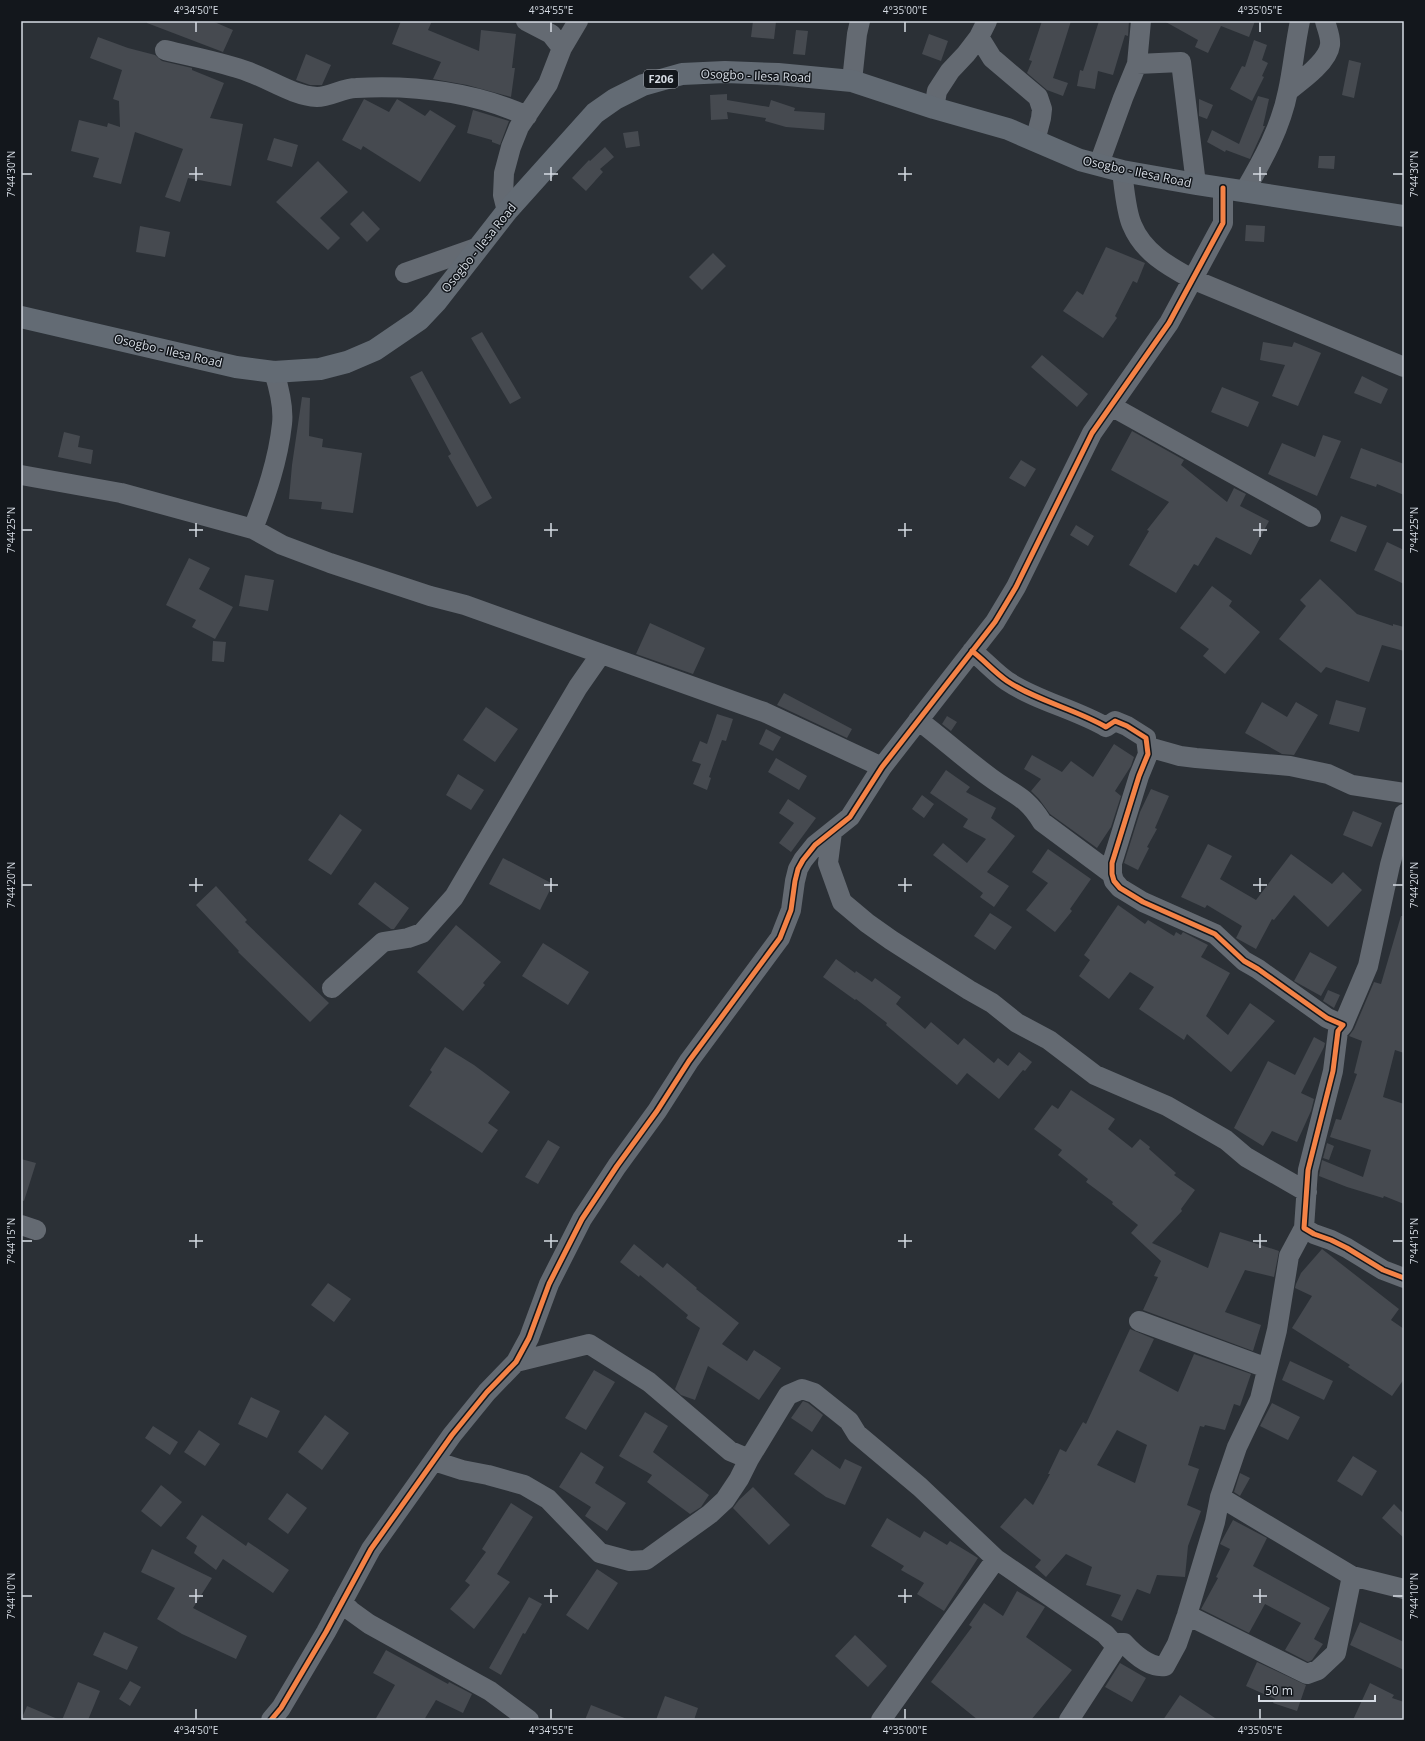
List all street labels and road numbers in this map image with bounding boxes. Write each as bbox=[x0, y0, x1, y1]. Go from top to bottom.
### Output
street label: Osogbo - Ilesa Road bbox=[700, 65, 812, 86]
road number: F206 bbox=[644, 70, 678, 88]
street label: Osogbo - Ilesa Road bbox=[1081, 152, 1193, 191]
street label: Osogbo - Ilesa Road bbox=[437, 199, 520, 296]
street label: Osogbo - Ilesa Road bbox=[112, 330, 224, 371]

